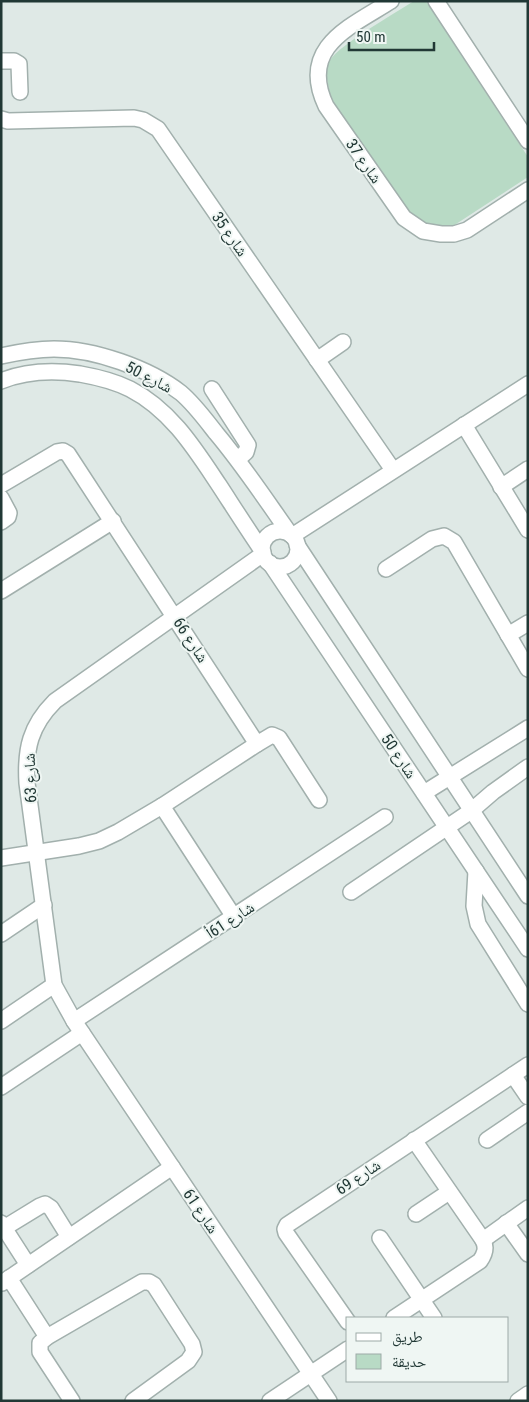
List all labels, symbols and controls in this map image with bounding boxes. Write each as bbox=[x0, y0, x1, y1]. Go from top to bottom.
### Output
scale bar bbox=[349, 20, 434, 52]
text: 50 m bbox=[356, 28, 386, 46]
street label: شارع 37 bbox=[341, 135, 386, 187]
street label: شارع 35 bbox=[207, 208, 252, 260]
street label: شارع 50 bbox=[122, 357, 176, 398]
street label: شارع 66 bbox=[169, 614, 213, 667]
street label: شارع 50 bbox=[376, 730, 421, 783]
street label: شارع 63 bbox=[20, 753, 41, 803]
street label: شارع 61أ bbox=[202, 897, 258, 944]
street label: شارع 69 bbox=[332, 1155, 385, 1200]
street label: شارع 61 bbox=[178, 1185, 223, 1238]
legend bbox=[346, 1317, 509, 1382]
text: طريق bbox=[392, 1328, 423, 1347]
text: حديقة bbox=[392, 1353, 427, 1371]

